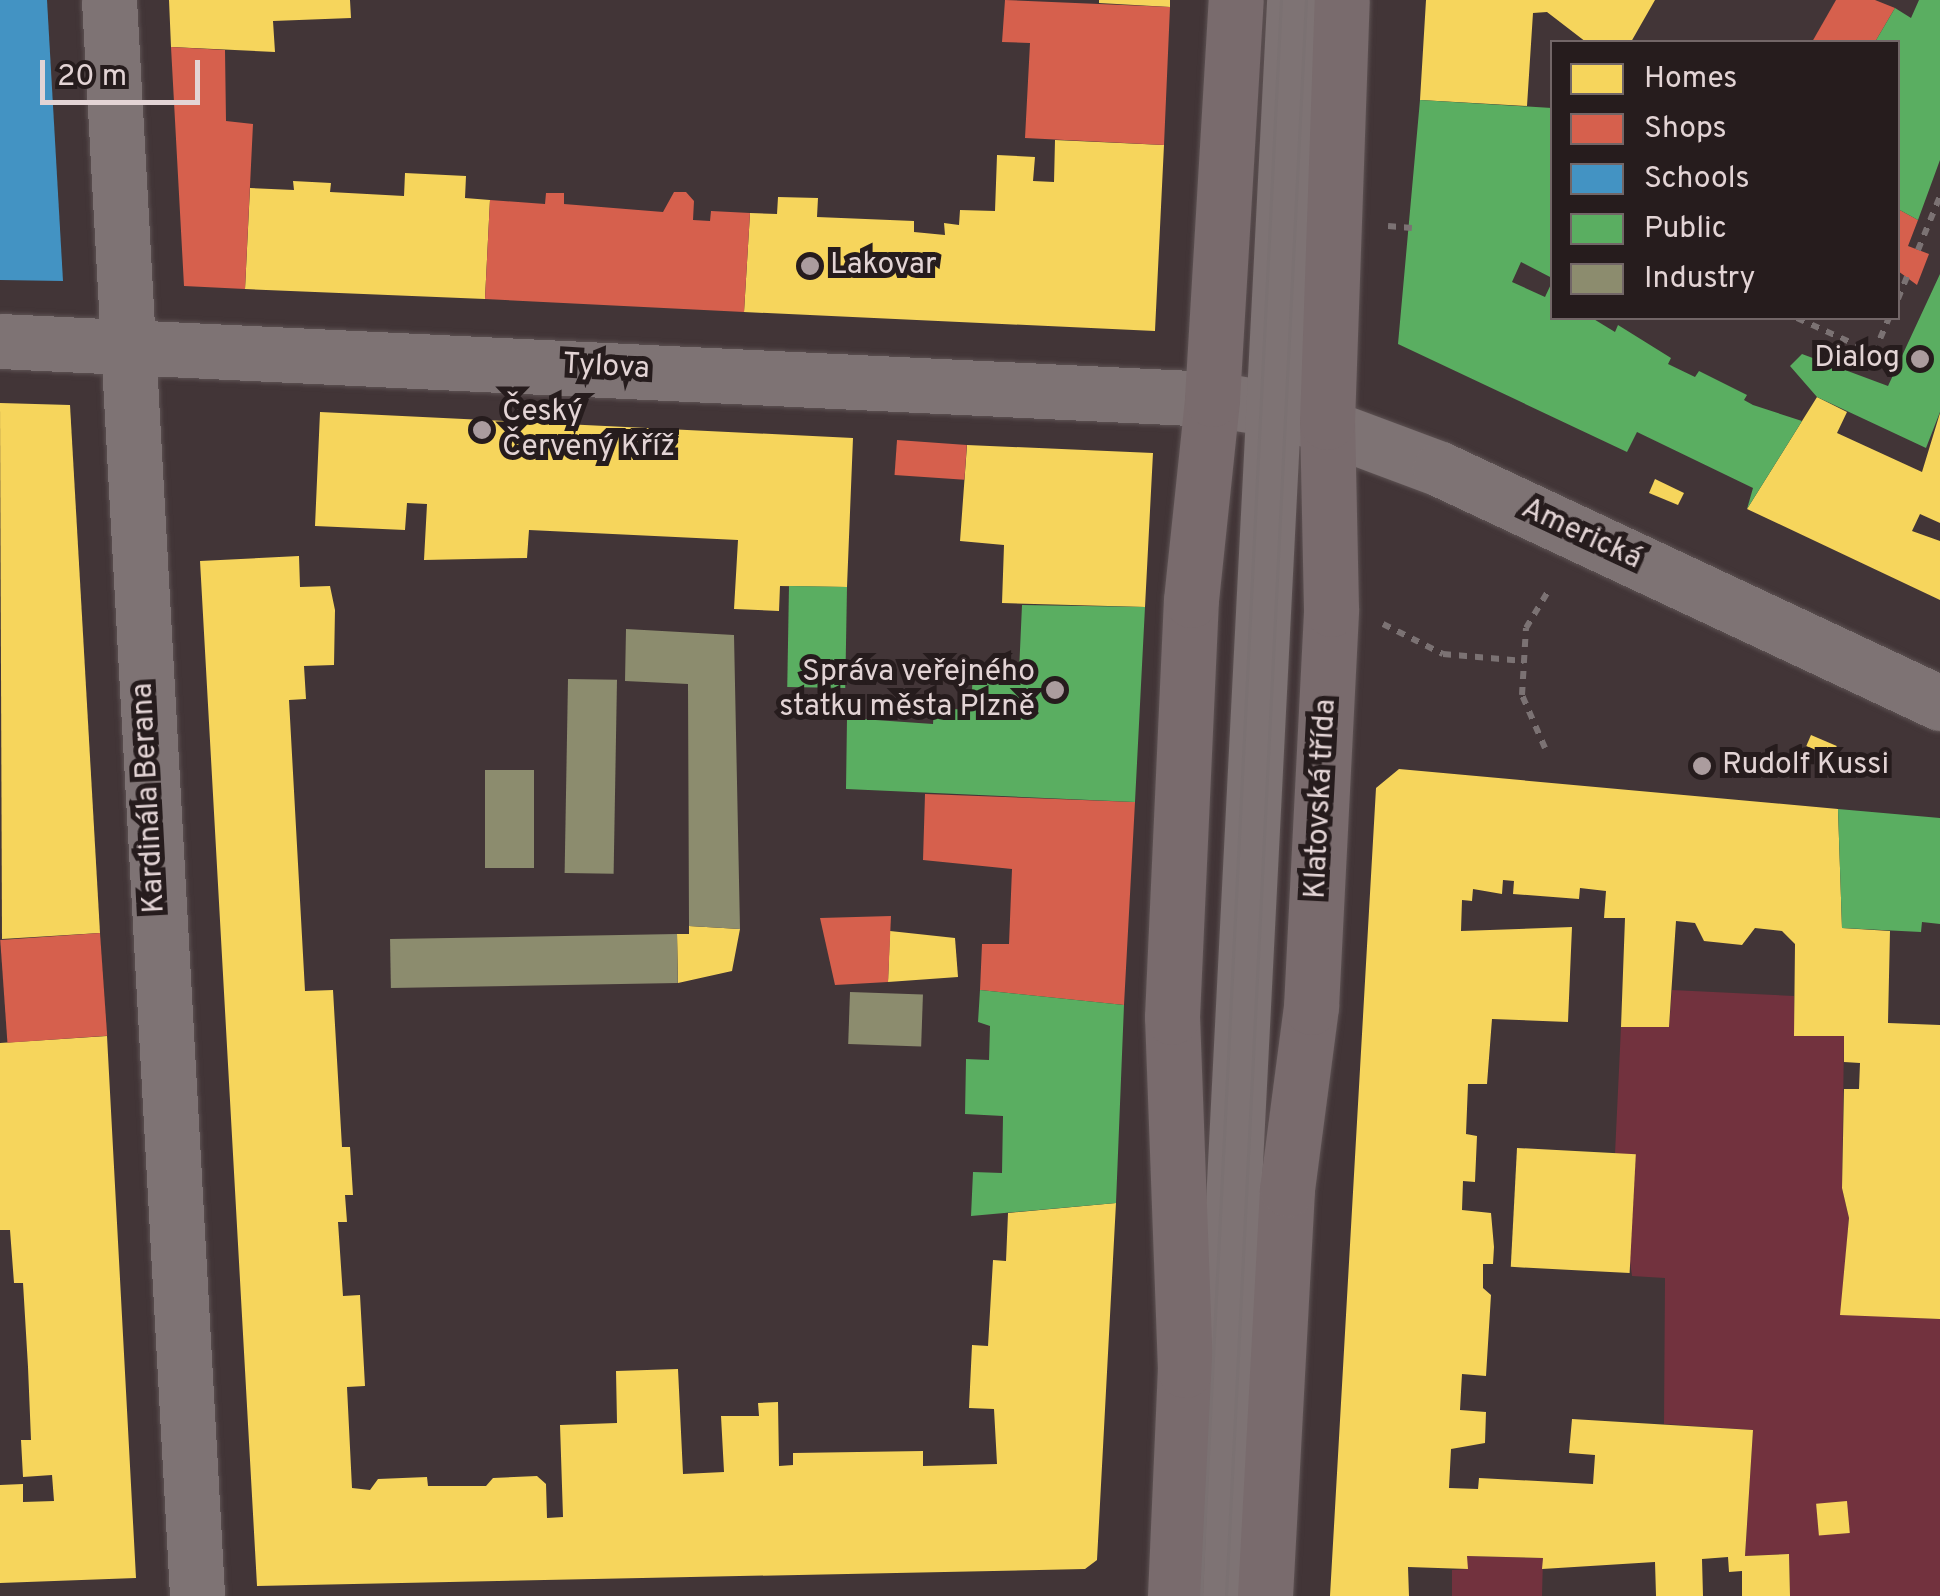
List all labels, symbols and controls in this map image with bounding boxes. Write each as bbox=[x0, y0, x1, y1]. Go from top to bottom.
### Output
scale bar bbox=[45, 40, 205, 102]
legend bbox=[1550, 40, 1900, 320]
text: 20 m bbox=[57, 59, 127, 96]
text: Homes bbox=[1644, 61, 1737, 98]
text: Shops bbox=[1644, 111, 1727, 148]
text: Schools bbox=[1644, 161, 1750, 198]
text: Public bbox=[1644, 211, 1727, 248]
place label: Lakovar bbox=[830, 248, 937, 284]
marker: Lakovar bbox=[799, 255, 821, 277]
text: Industry bbox=[1644, 261, 1755, 298]
place label: Dialog bbox=[1814, 341, 1900, 377]
street label: Tylova bbox=[562, 348, 650, 388]
marker: Dialog bbox=[1909, 348, 1931, 370]
place label: Český Červený Kříž bbox=[502, 395, 675, 466]
marker: Český Červený Kříž bbox=[471, 419, 493, 441]
street label: Americká bbox=[1515, 492, 1647, 578]
place label: Správa veřejného statku města Plzně bbox=[779, 655, 1035, 726]
marker: Správa veřejného statku města Plzně bbox=[1044, 679, 1066, 701]
street label: Kardinála Berana bbox=[126, 682, 174, 914]
street label: Klatovská třída bbox=[1299, 698, 1345, 900]
place label: Rudolf Kussi bbox=[1722, 748, 1889, 784]
marker: Rudolf Kussi bbox=[1691, 755, 1713, 777]

